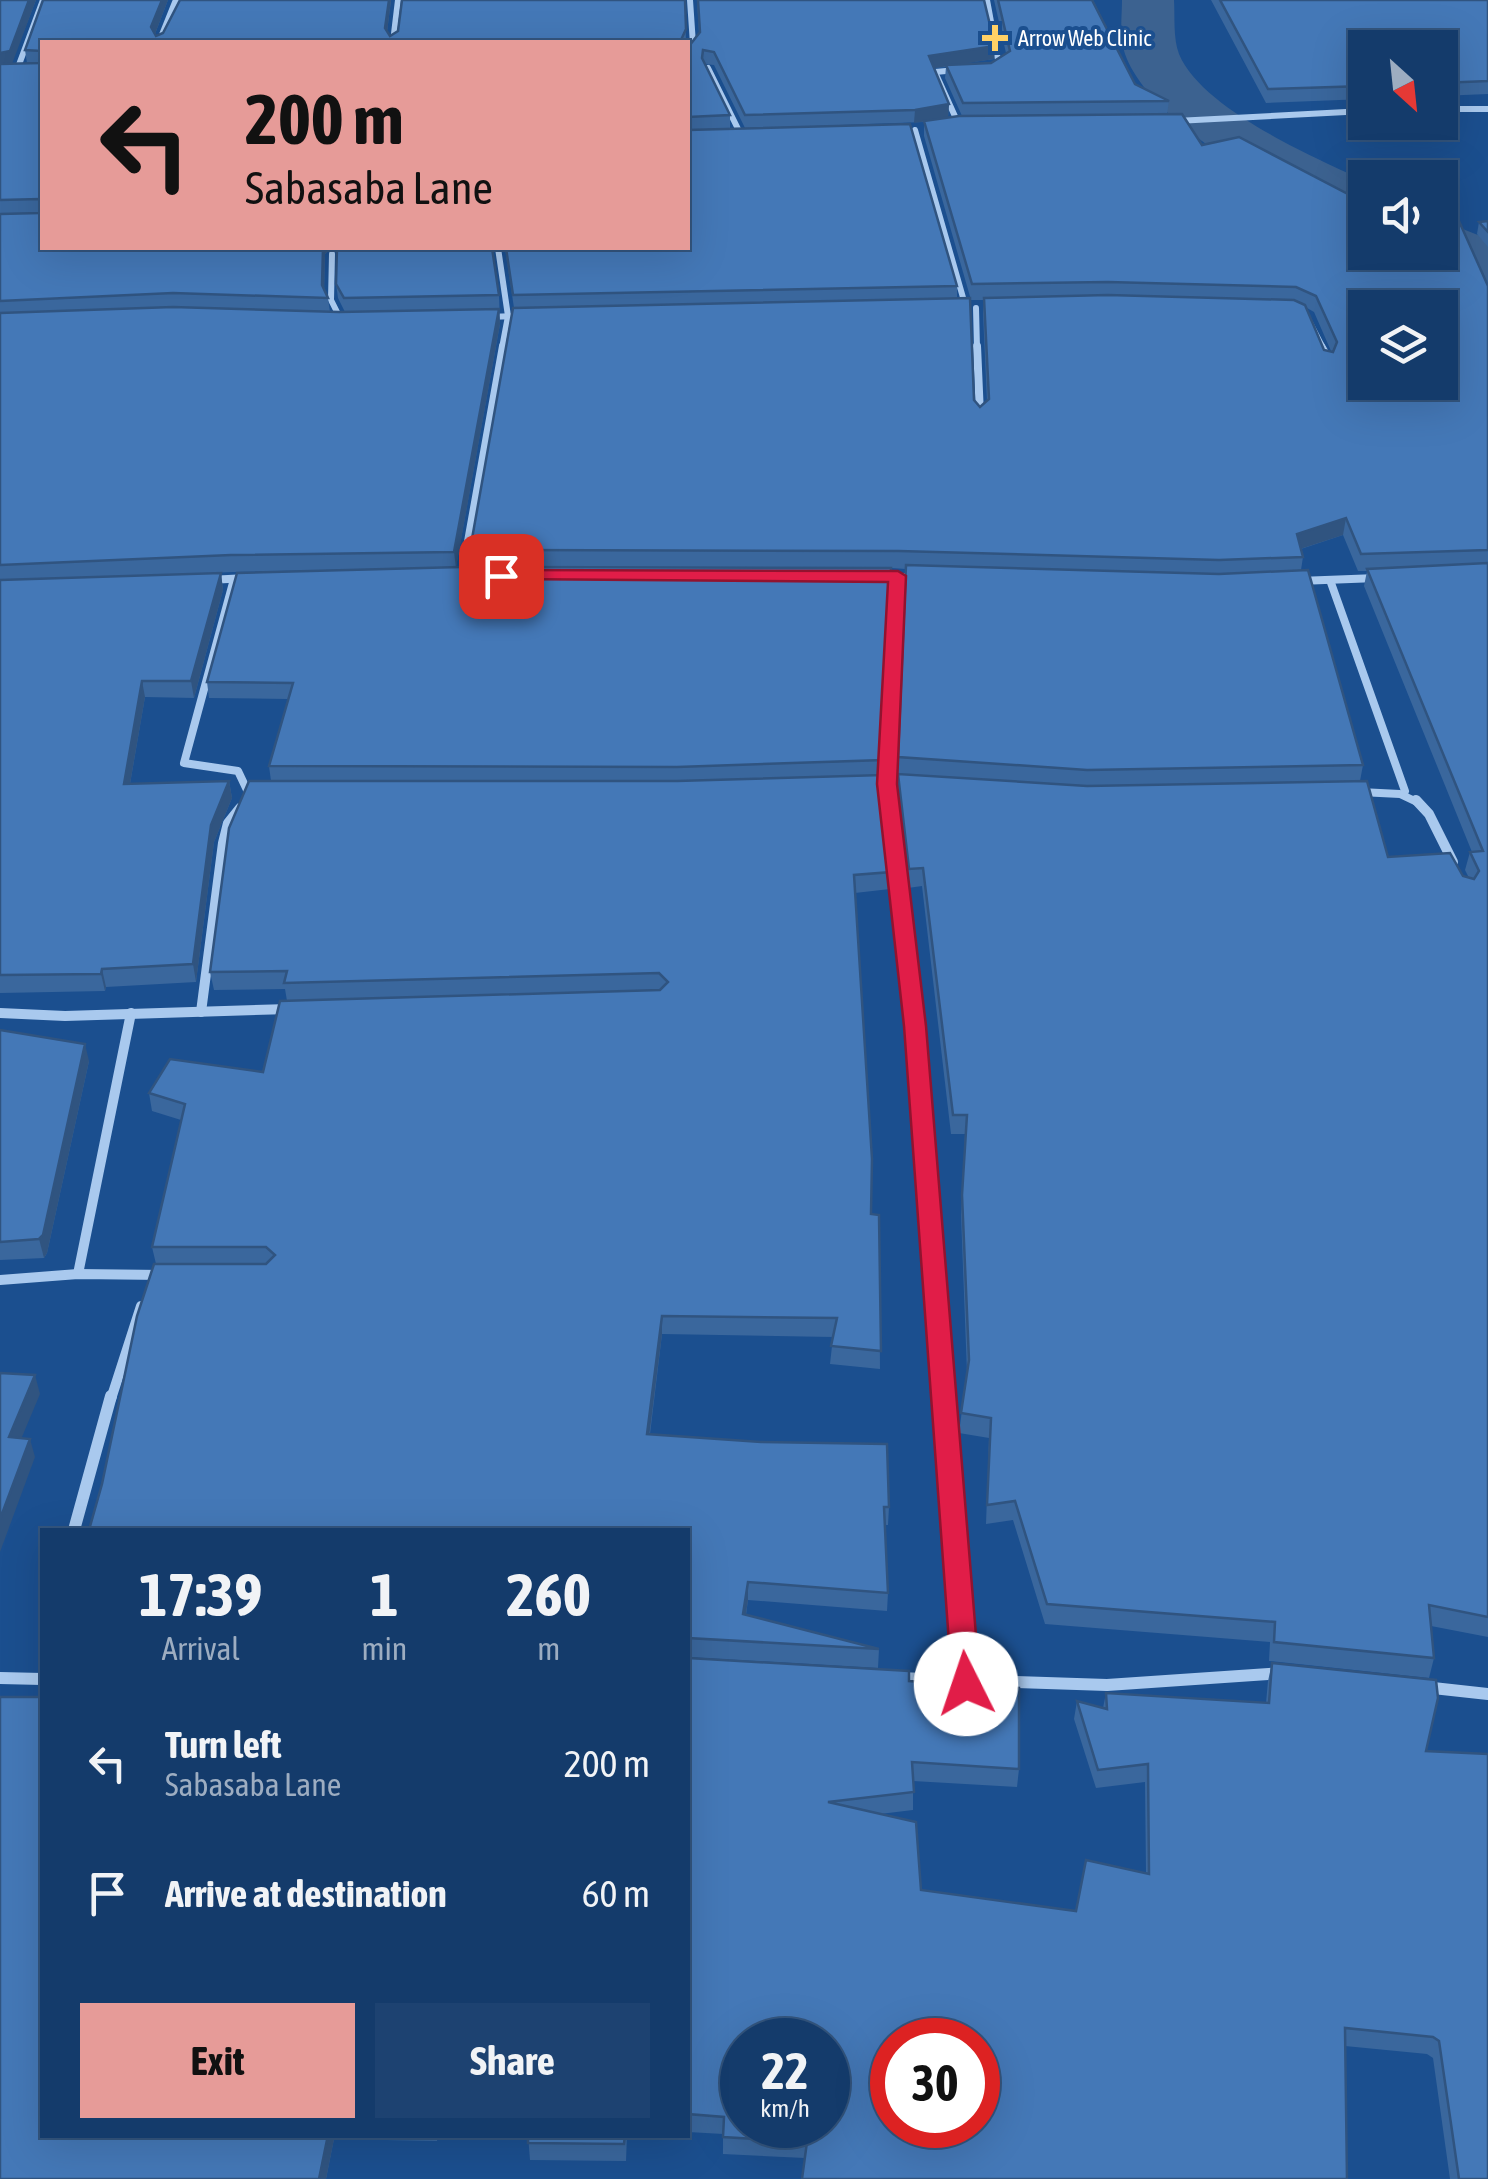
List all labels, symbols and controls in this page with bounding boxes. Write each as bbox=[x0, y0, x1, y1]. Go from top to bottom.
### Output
marker: Arrow Web Clinic bbox=[982, 25, 1008, 51]
place label: Arrow Web Clinic bbox=[1018, 25, 1152, 51]
north arrow bbox=[1348, 30, 1458, 140]
map controls bbox=[1348, 30, 1458, 400]
text: 200 m bbox=[245, 79, 404, 159]
icon: left bbox=[80, 80, 210, 210]
button: sound bbox=[1348, 160, 1458, 270]
text: Sabasaba Lane bbox=[245, 162, 493, 214]
button: layers bbox=[1348, 290, 1458, 400]
pin bbox=[459, 534, 544, 619]
icon: arrive bbox=[474, 549, 529, 604]
text: 17:39 bbox=[139, 1560, 262, 1629]
text: 1 bbox=[370, 1560, 399, 1629]
text: 260 bbox=[506, 1560, 591, 1629]
text: Arrival bbox=[162, 1630, 240, 1667]
text: min bbox=[361, 1630, 407, 1667]
text: m bbox=[537, 1630, 560, 1667]
position arrow bbox=[914, 1632, 1018, 1736]
text: Turn left bbox=[165, 1723, 281, 1766]
icon: left bbox=[80, 1736, 135, 1791]
text: 200 m bbox=[564, 1742, 650, 1785]
text: Sabasaba Lane bbox=[165, 1766, 341, 1803]
icon: arrive bbox=[80, 1866, 135, 1921]
text: Arrive at destination bbox=[165, 1872, 447, 1915]
text: 60 m bbox=[582, 1872, 650, 1915]
button: Exit bbox=[80, 2003, 355, 2118]
button: Share bbox=[375, 2003, 650, 2118]
speed limit sign: 30 bbox=[870, 2018, 1000, 2148]
text: 22 bbox=[761, 2042, 808, 2100]
text: km/h bbox=[760, 2094, 810, 2122]

